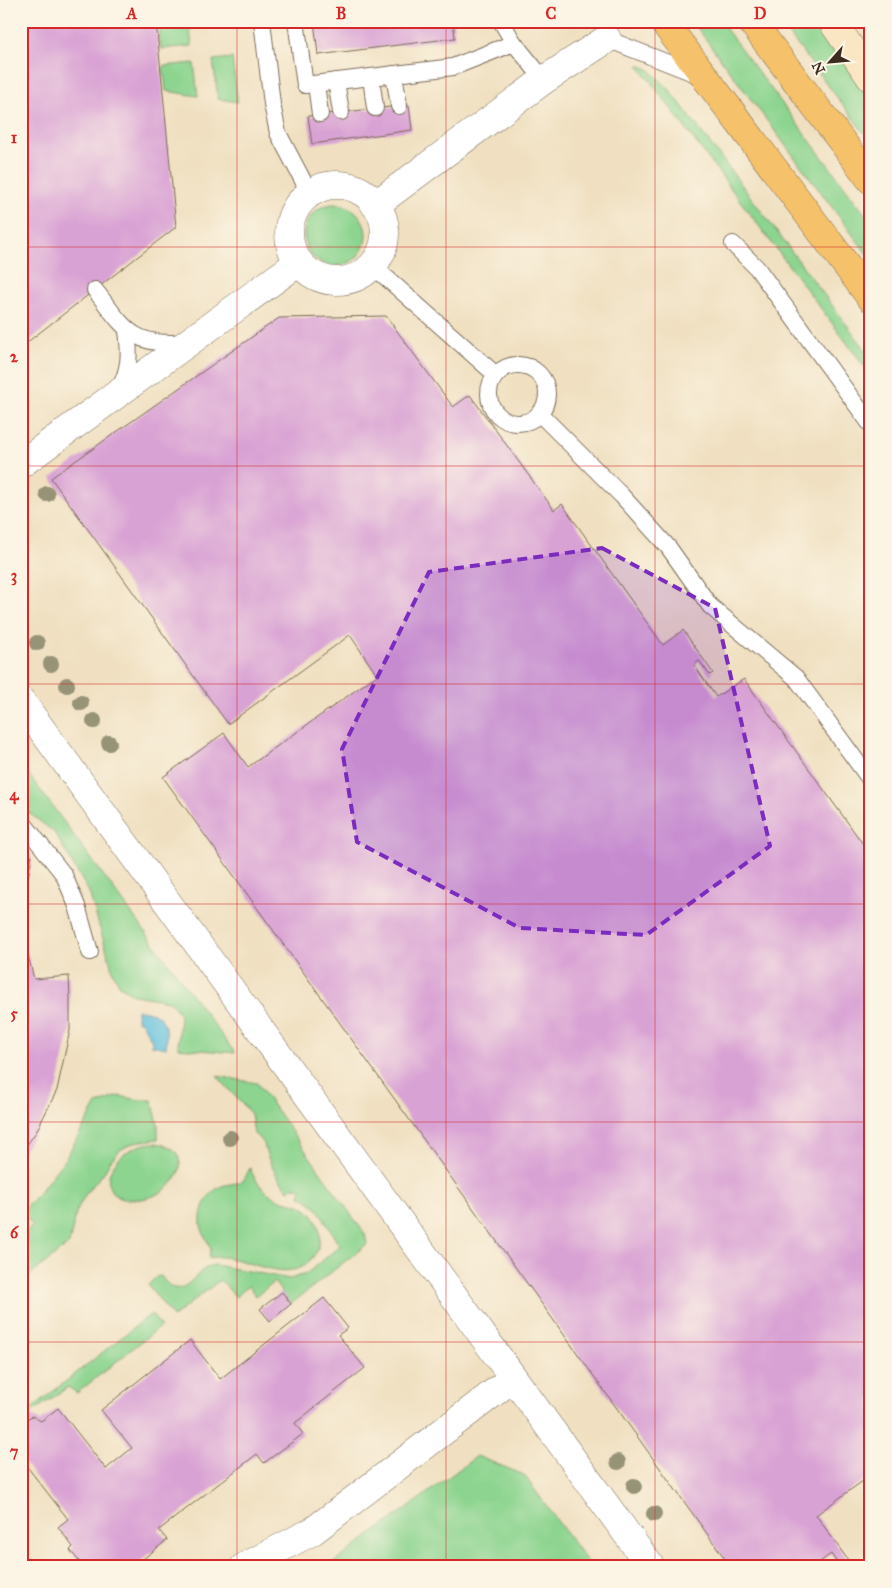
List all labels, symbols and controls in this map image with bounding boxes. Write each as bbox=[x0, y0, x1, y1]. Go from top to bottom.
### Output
text: A bbox=[126, 4, 138, 23]
text: B bbox=[336, 4, 346, 23]
text: C bbox=[546, 4, 557, 23]
text: D bbox=[754, 4, 767, 23]
north arrow bbox=[804, 38, 854, 88]
text: N bbox=[809, 58, 829, 77]
text: 1 bbox=[11, 128, 18, 147]
text: 2 bbox=[10, 347, 19, 366]
text: 3 bbox=[11, 566, 17, 586]
text: 4 bbox=[10, 785, 20, 805]
text: 5 bbox=[10, 1004, 18, 1023]
text: 6 bbox=[10, 1223, 19, 1242]
text: 7 bbox=[10, 1442, 19, 1461]

